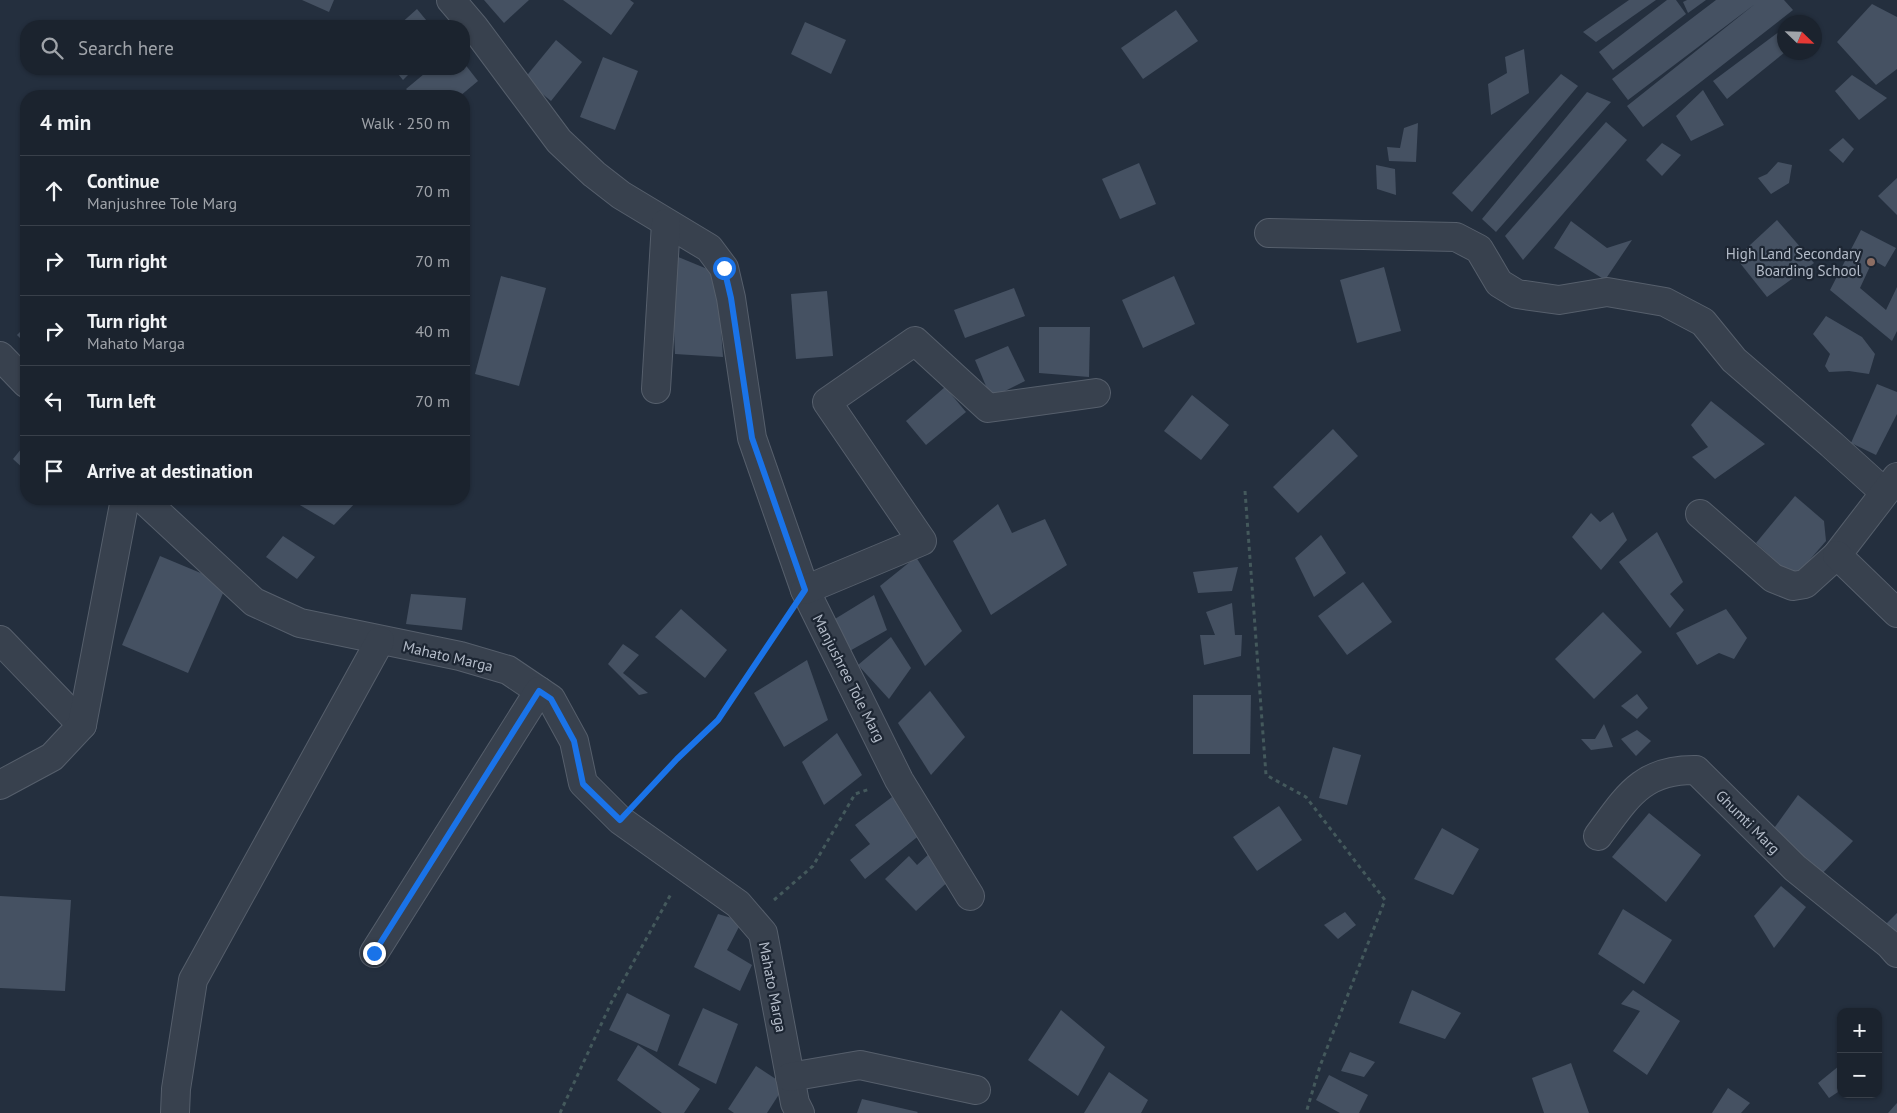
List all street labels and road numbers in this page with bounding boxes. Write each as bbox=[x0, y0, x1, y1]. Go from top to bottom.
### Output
street label: Manjushree Tole Marg bbox=[809, 611, 889, 745]
street label: Mahato Marga bbox=[401, 636, 495, 676]
street label: Ghumti Marg bbox=[1712, 786, 1784, 858]
street label: Mahato Marga bbox=[755, 940, 791, 1034]

